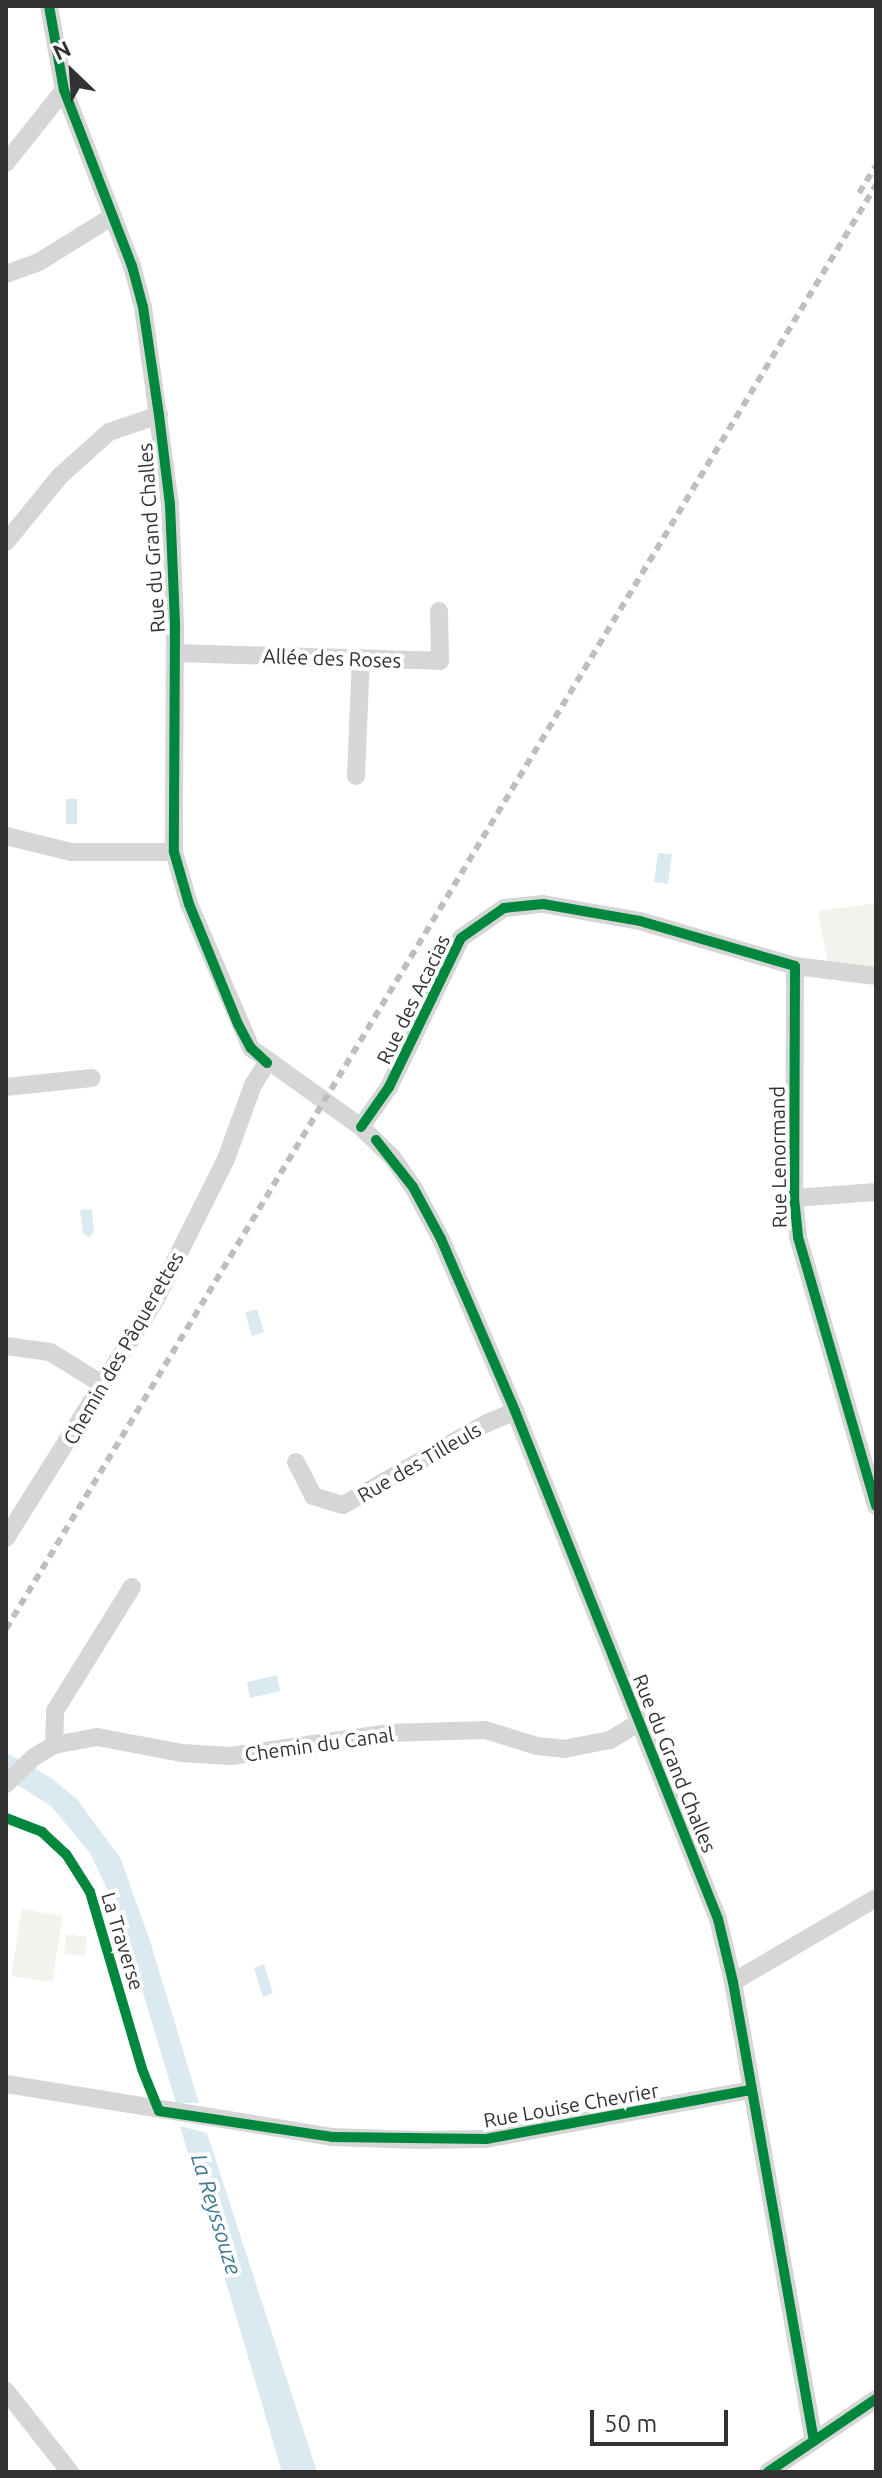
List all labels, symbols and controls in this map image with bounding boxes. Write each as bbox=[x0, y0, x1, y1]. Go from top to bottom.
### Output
north arrow bbox=[32, 32, 112, 112]
text: N bbox=[49, 35, 74, 65]
street label: Rue du Grand Challes bbox=[132, 442, 170, 634]
street label: Allée des Roses bbox=[262, 644, 402, 672]
street label: Rue des Acacias bbox=[371, 930, 455, 1068]
street label: Rue Lenormand bbox=[765, 1086, 791, 1228]
street label: Chemin des Pâquerettes bbox=[58, 1247, 188, 1449]
street label: Rue des Tilleuls bbox=[353, 1417, 485, 1507]
street label: Rue du Grand Challes bbox=[628, 1670, 722, 1856]
street label: Chemin du Canal bbox=[243, 1722, 395, 1766]
street label: La Traverse bbox=[97, 1889, 149, 1993]
street label: Rue Louise Chevrier bbox=[482, 2078, 660, 2132]
water label: La Reyssouze bbox=[186, 2151, 248, 2277]
scale bar bbox=[594, 2394, 732, 2444]
text: 50 m bbox=[604, 2410, 657, 2437]

